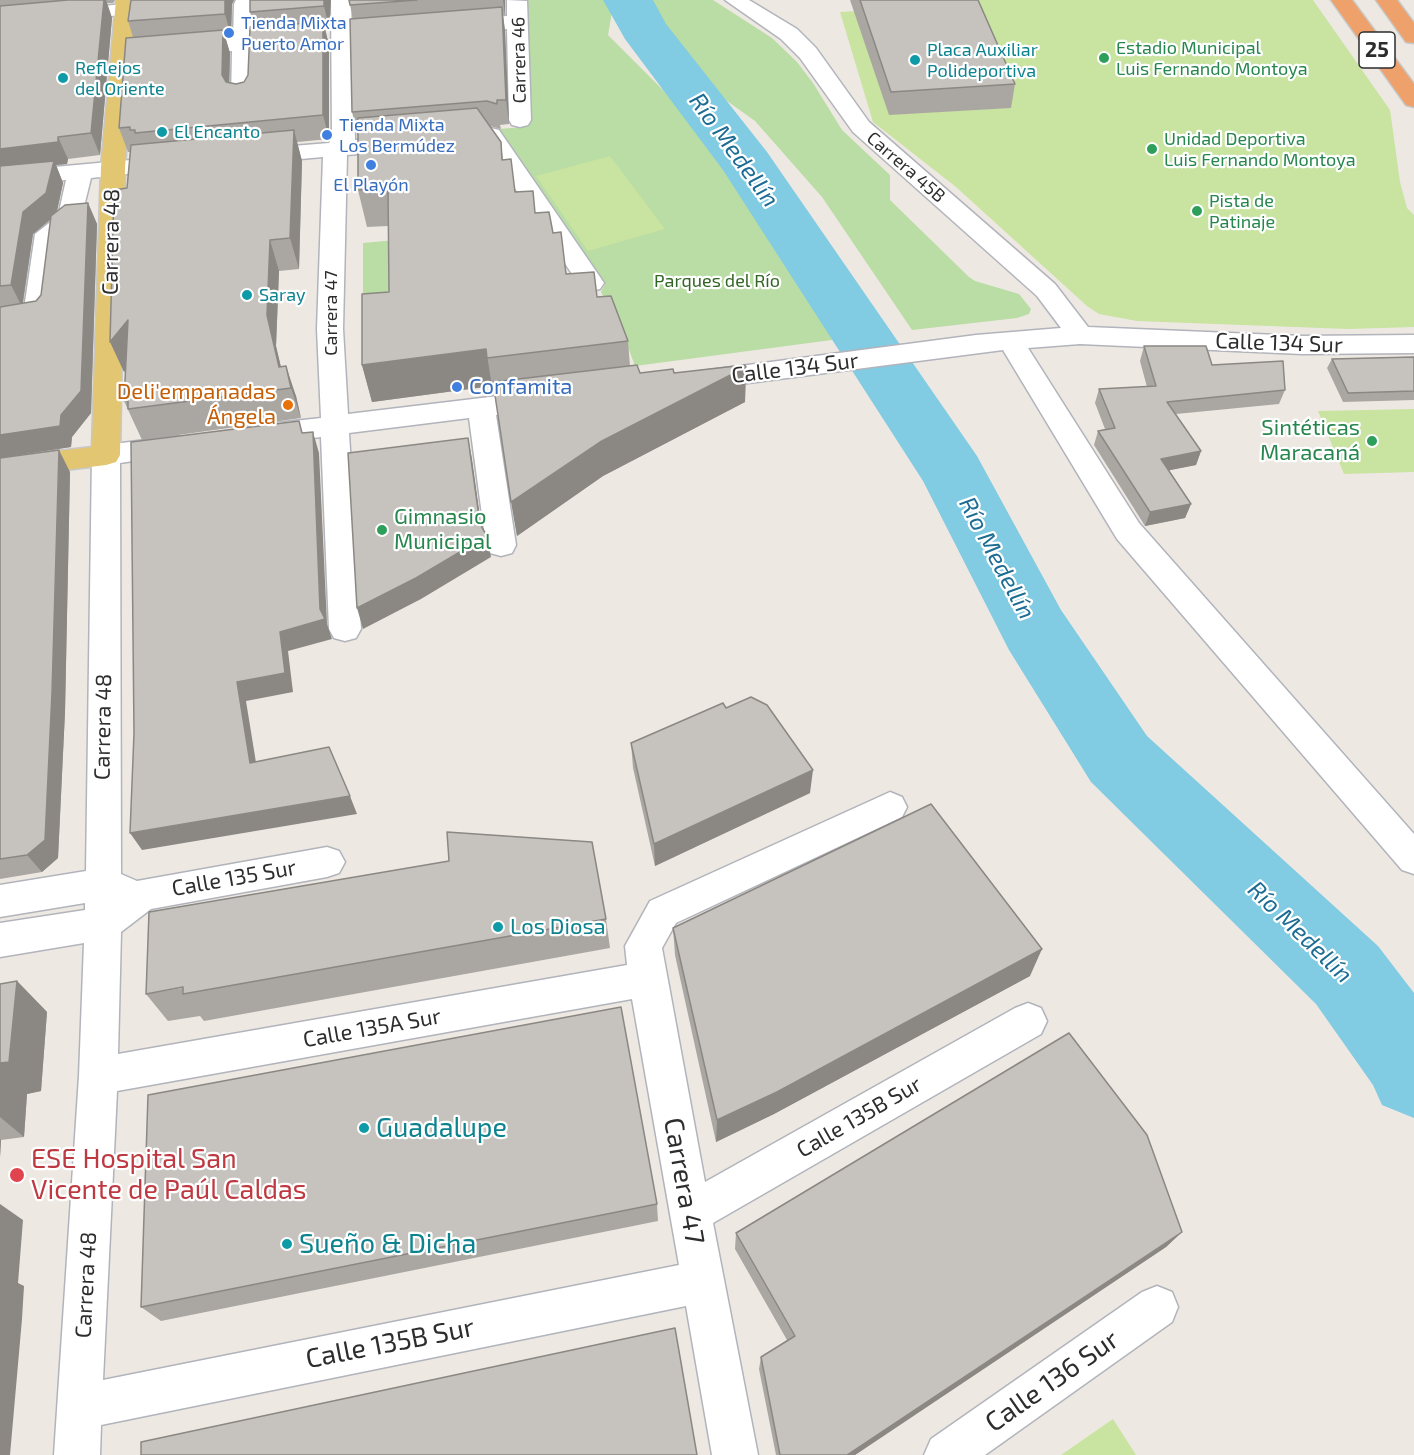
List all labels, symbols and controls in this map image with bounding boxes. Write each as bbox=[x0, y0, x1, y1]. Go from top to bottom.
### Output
place label: Tienda Mixta Puerto Amor bbox=[241, 12, 347, 54]
street label: Carrera 46 bbox=[507, 17, 531, 103]
marker: Tienda Mixta Puerto Amor bbox=[222, 26, 236, 40]
road number: 25 bbox=[1359, 32, 1395, 68]
place label: Estadio Municipal Luis Fernando Montoya bbox=[1116, 37, 1308, 80]
place label: Placa Auxiliar Polideportiva bbox=[927, 39, 1038, 82]
marker: Estadio Municipal Luis Fernando Montoya bbox=[1097, 51, 1111, 65]
marker: Placa Auxiliar Polideportiva bbox=[908, 53, 922, 67]
place label: Reflejos del Oriente bbox=[75, 57, 165, 100]
marker: Reflejos del Oriente bbox=[56, 71, 70, 85]
water label: Río Medellín bbox=[683, 87, 785, 213]
place label: Tienda Mixta Los Bermúdez bbox=[339, 114, 455, 156]
place label: El Encanto bbox=[174, 121, 260, 143]
marker: El Encanto bbox=[155, 125, 169, 139]
street label: Carrera 45B bbox=[862, 127, 950, 207]
marker: Tienda Mixta Los Bermúdez bbox=[320, 128, 334, 142]
place label: Unidad Deportiva Luis Fernando Montoya bbox=[1164, 128, 1356, 170]
marker: Unidad Deportiva Luis Fernando Montoya bbox=[1145, 142, 1159, 156]
marker: El Playón bbox=[364, 158, 378, 172]
place label: El Playón bbox=[333, 174, 409, 196]
street label: Carrera 48 bbox=[97, 189, 125, 295]
place label: Pista de Patinaje bbox=[1209, 190, 1275, 232]
marker: Pista de Patinaje bbox=[1190, 204, 1204, 218]
street label: Carrera 47 bbox=[320, 270, 342, 356]
park label: Parques del Río bbox=[654, 270, 780, 292]
place label: Saray bbox=[259, 284, 306, 306]
marker: Saray bbox=[240, 288, 254, 302]
street label: Calle 134 Sur bbox=[1215, 328, 1343, 358]
street label: Calle 134 Sur bbox=[730, 347, 860, 389]
place label: Confamita bbox=[469, 374, 572, 400]
place label: Deli'empanadas Ángela bbox=[117, 379, 276, 430]
marker: Confamita bbox=[450, 380, 464, 394]
marker: Deli'empanadas Ángela bbox=[281, 398, 295, 412]
place label: Sintéticas Maracaná bbox=[1260, 415, 1360, 466]
marker: Sintéticas Maracaná bbox=[1365, 434, 1379, 448]
water label: Río Medellín bbox=[953, 492, 1041, 624]
place label: Gimnasio Municipal bbox=[394, 504, 492, 556]
marker: Gimnasio Municipal bbox=[375, 523, 389, 537]
street label: Carrera 48 bbox=[89, 674, 117, 780]
street label: Calle 135 Sur bbox=[170, 854, 298, 902]
water label: Río Medellín bbox=[1242, 875, 1358, 989]
place label: Los Diosa bbox=[510, 914, 606, 940]
marker: Los Diosa bbox=[491, 920, 505, 934]
street label: Calle 135A Sur bbox=[301, 1003, 443, 1053]
street label: Calle 135B Sur bbox=[792, 1071, 926, 1163]
place label: Guadalupe bbox=[376, 1112, 507, 1144]
street label: Carrera 47 bbox=[657, 1115, 711, 1247]
marker: Guadalupe bbox=[357, 1121, 371, 1135]
place label: ESE Hospital San Vicente de Paúl Caldas bbox=[31, 1143, 306, 1206]
marker: ESE Hospital San Vicente de Paúl Caldas bbox=[8, 1166, 26, 1184]
place label: Sueño & Dicha bbox=[299, 1228, 476, 1260]
street label: Carrera 48 bbox=[70, 1231, 102, 1339]
marker: Sueño & Dicha bbox=[280, 1237, 294, 1251]
street label: Calle 135B Sur bbox=[303, 1311, 477, 1375]
street label: Calle 136 Sur bbox=[979, 1323, 1125, 1439]

